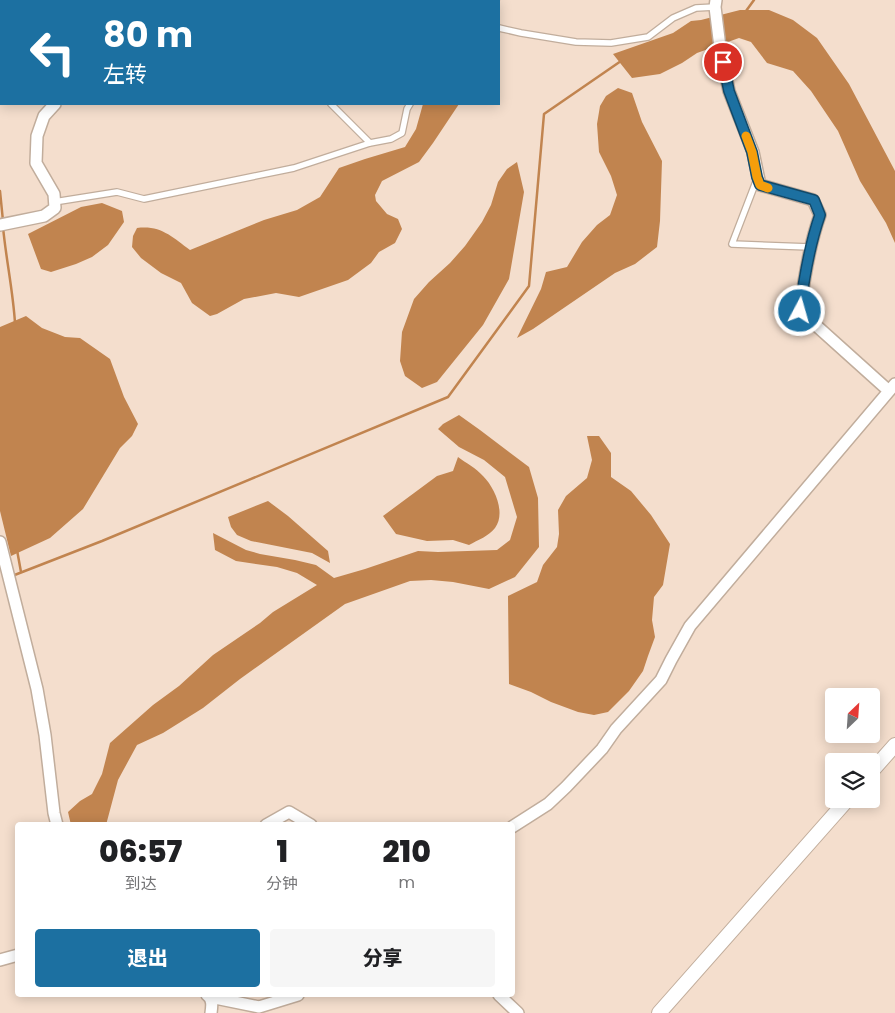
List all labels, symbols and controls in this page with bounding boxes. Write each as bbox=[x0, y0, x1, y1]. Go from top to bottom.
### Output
text: 80 m bbox=[103, 10, 193, 59]
icon: left bbox=[20, 20, 85, 85]
pin bbox=[702, 41, 744, 83]
icon: arrive bbox=[709, 48, 737, 76]
text: 左转 bbox=[103, 59, 147, 90]
position arrow bbox=[773, 284, 825, 336]
north arrow bbox=[825, 688, 880, 742]
map controls bbox=[825, 688, 880, 808]
button: layers bbox=[825, 753, 880, 808]
text: 06:57 bbox=[99, 830, 182, 873]
text: 1 bbox=[277, 830, 288, 873]
text: 210 bbox=[382, 830, 431, 873]
text: m bbox=[398, 871, 415, 894]
text: 到达 bbox=[125, 872, 157, 895]
text: 分钟 bbox=[266, 872, 298, 895]
button: 退出 bbox=[35, 929, 260, 987]
button: 分享 bbox=[270, 929, 495, 987]

